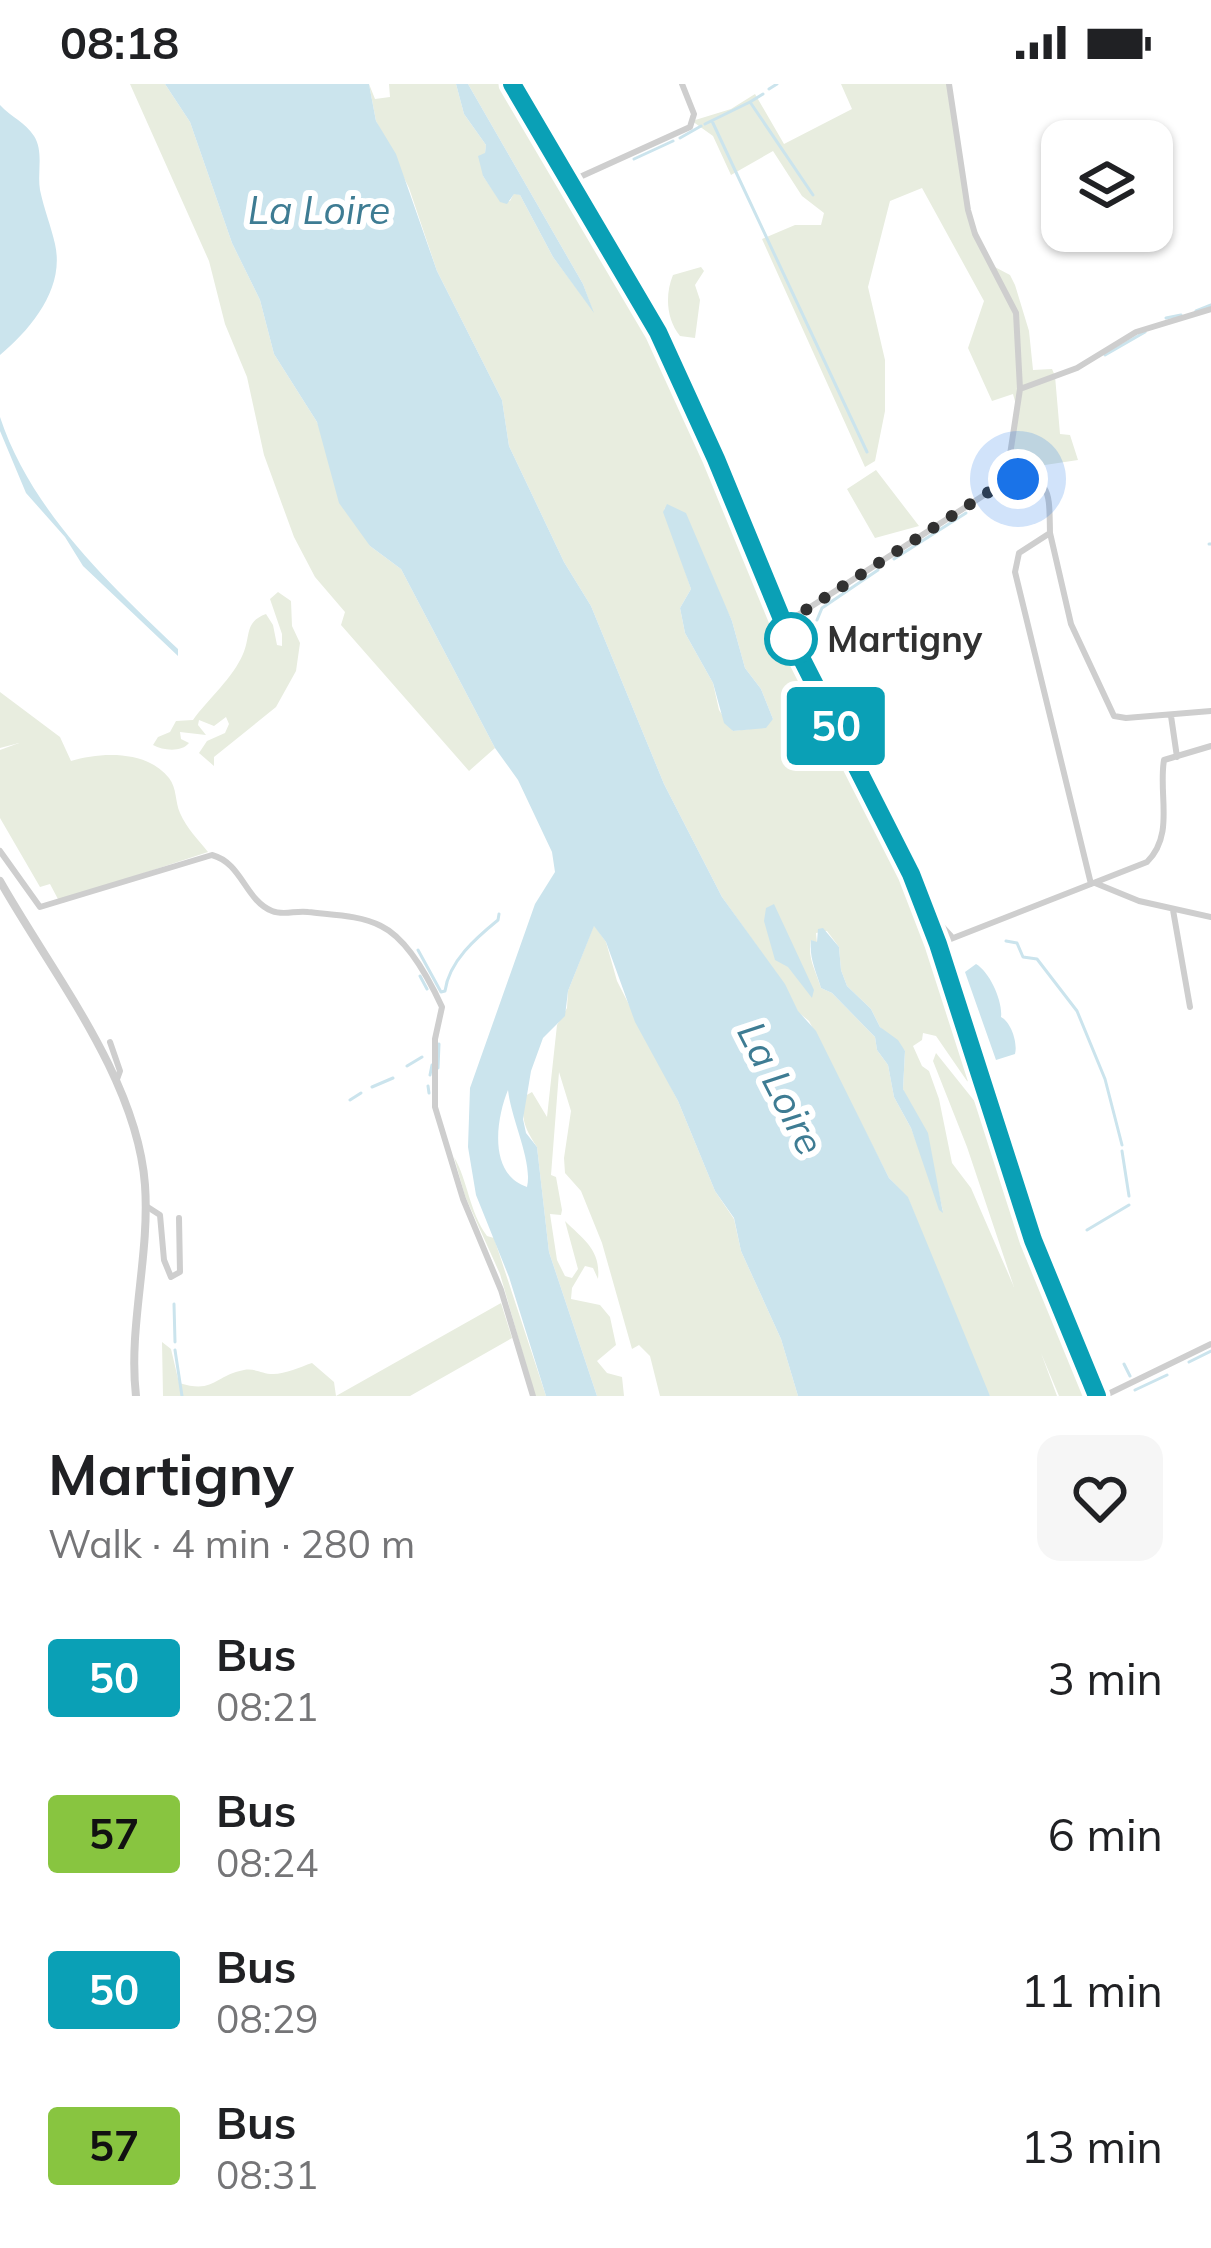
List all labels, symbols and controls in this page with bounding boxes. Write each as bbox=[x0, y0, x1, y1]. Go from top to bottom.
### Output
text: 08:18 bbox=[60, 14, 179, 70]
map controls bbox=[1041, 120, 1173, 252]
button: layers bbox=[1041, 120, 1173, 252]
water label: La Loire bbox=[248, 185, 390, 234]
your location bbox=[988, 449, 1048, 509]
marker: Martigny bbox=[766, 614, 816, 664]
place label: Martigny bbox=[827, 616, 983, 661]
line badge: 50 bbox=[782, 687, 890, 765]
text: 50 bbox=[811, 699, 861, 752]
water label: La Loire bbox=[727, 1013, 836, 1162]
button: heart bbox=[1037, 1435, 1163, 1561]
text: Martigny bbox=[48, 1438, 294, 1509]
text: Walk · 4 min · 280 m bbox=[48, 1519, 415, 1568]
text: Bus bbox=[216, 1626, 296, 1682]
text: 3 min bbox=[1048, 1650, 1163, 1706]
text: 50 bbox=[89, 1651, 139, 1704]
text: 08:21 bbox=[216, 1682, 319, 1731]
text: Bus bbox=[216, 1782, 296, 1838]
text: 6 min bbox=[1048, 1806, 1163, 1862]
text: 57 bbox=[89, 1807, 139, 1860]
text: 08:24 bbox=[216, 1838, 319, 1887]
text: Bus bbox=[216, 1938, 296, 1994]
text: 11 min bbox=[1021, 1962, 1163, 2018]
text: 50 bbox=[89, 1963, 139, 2016]
text: 08:29 bbox=[216, 1994, 319, 2043]
text: Bus bbox=[216, 2094, 296, 2150]
text: 13 min bbox=[1021, 2118, 1163, 2174]
text: 57 bbox=[89, 2119, 139, 2172]
text: 08:31 bbox=[216, 2150, 319, 2199]

